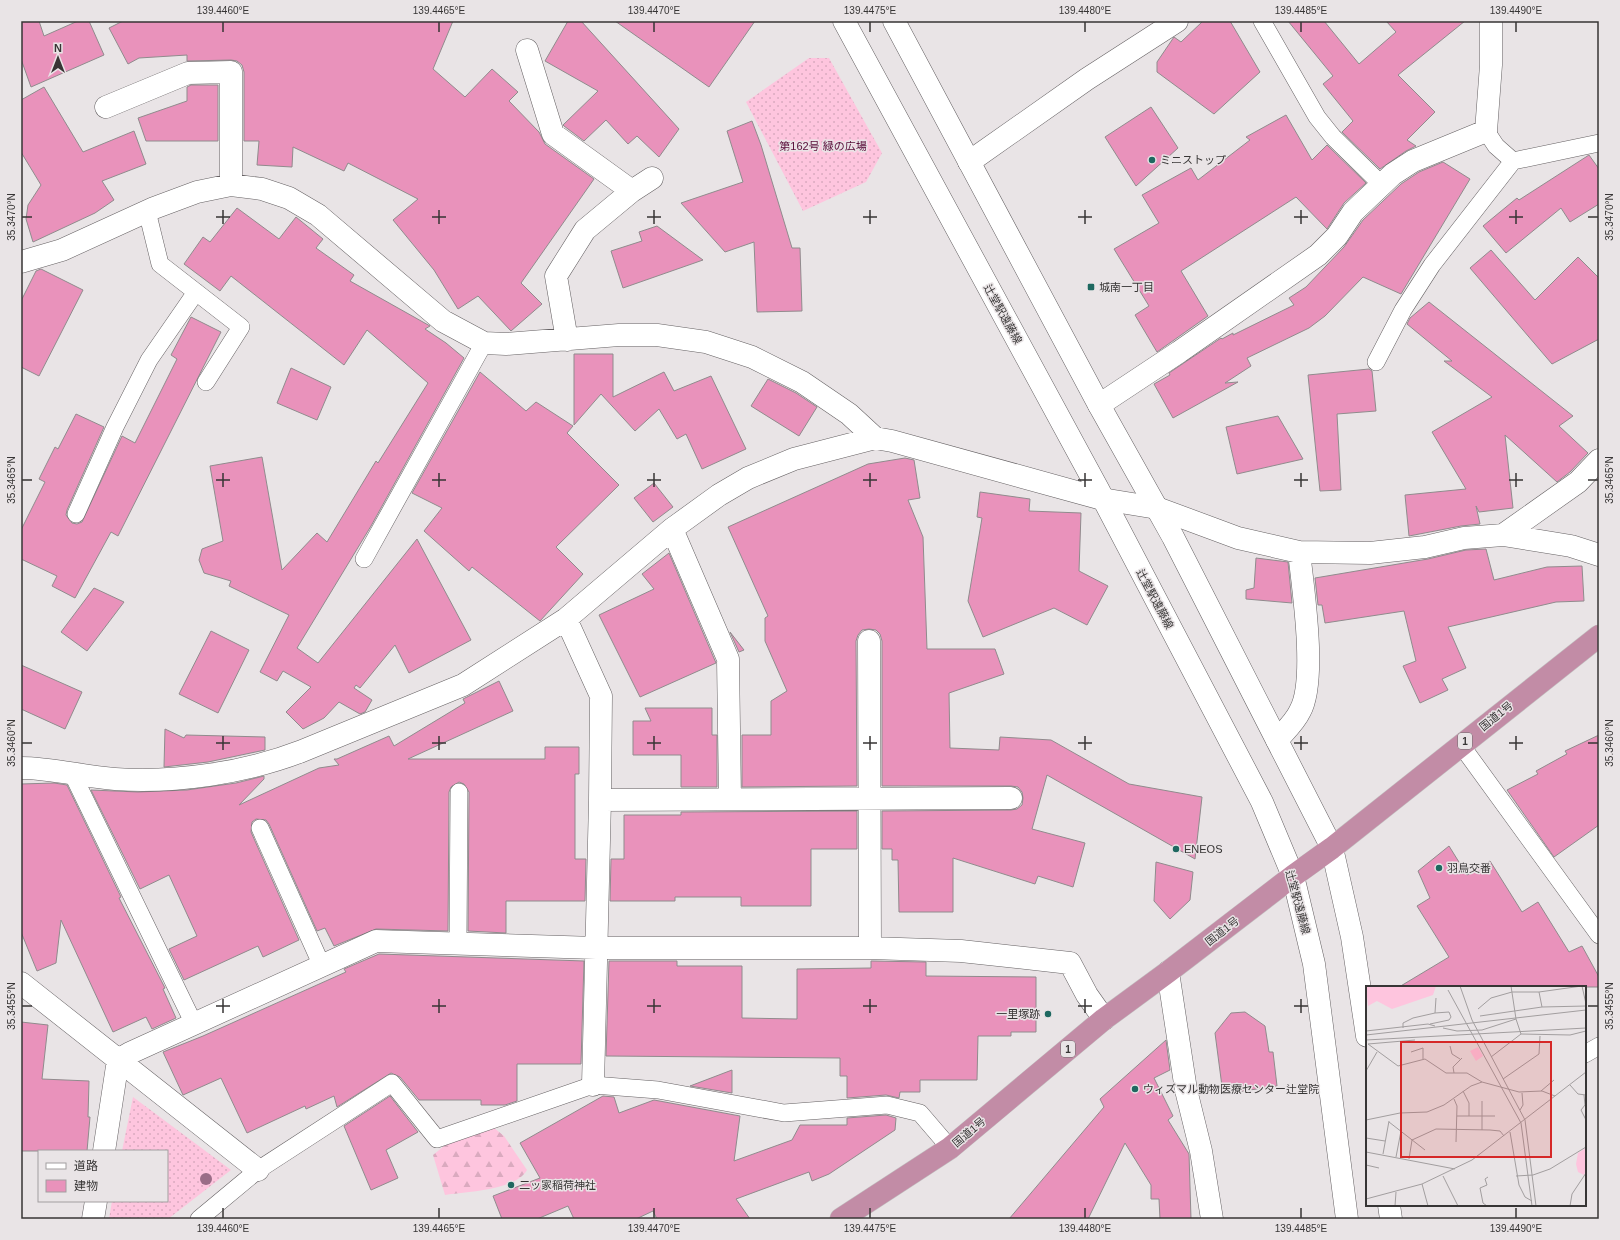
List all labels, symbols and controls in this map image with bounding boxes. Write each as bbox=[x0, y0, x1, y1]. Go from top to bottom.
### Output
text: 139.4460°E bbox=[197, 5, 250, 16]
text: 139.4465°E bbox=[413, 5, 466, 16]
text: 139.4470°E bbox=[628, 5, 681, 16]
text: 139.4475°E bbox=[844, 5, 897, 16]
text: 139.4480°E bbox=[1059, 5, 1112, 16]
text: 139.4485°E bbox=[1275, 5, 1328, 16]
text: 139.4490°E bbox=[1490, 5, 1543, 16]
north arrow bbox=[38, 38, 78, 78]
text: N bbox=[54, 42, 62, 54]
park label: 第162号 緑の広場 bbox=[779, 140, 867, 152]
place label: ミニストップ bbox=[1160, 154, 1226, 166]
marker: ミニストップ bbox=[1147, 155, 1157, 165]
text: 35.3470°N bbox=[6, 193, 17, 241]
text: 35.3470°N bbox=[1604, 193, 1615, 241]
place label: 城南一丁目 bbox=[1099, 281, 1154, 293]
street label: 辻堂駅遠藤線 bbox=[982, 282, 1024, 346]
marker: 城南一丁目 bbox=[1086, 282, 1096, 292]
text: 35.3465°N bbox=[6, 456, 17, 504]
text: 35.3465°N bbox=[1604, 456, 1615, 504]
street label: 辻堂駅遠藤線 bbox=[1134, 567, 1176, 631]
street label: 国道1号 bbox=[1477, 699, 1515, 733]
text: 35.3460°N bbox=[6, 719, 17, 767]
text: 35.3460°N bbox=[1604, 719, 1615, 767]
road number: 1 bbox=[1458, 733, 1472, 749]
place label: ENEOS bbox=[1184, 843, 1223, 855]
marker: ENEOS bbox=[1171, 844, 1181, 854]
place label: 羽鳥交番 bbox=[1447, 862, 1491, 874]
marker: 羽鳥交番 bbox=[1434, 863, 1444, 873]
street label: 辻堂駅遠藤線 bbox=[1284, 869, 1312, 935]
street label: 国道1号 bbox=[1203, 914, 1241, 948]
text: 35.3455°N bbox=[6, 982, 17, 1030]
text: 35.3455°N bbox=[1604, 982, 1615, 1030]
inset map bbox=[1366, 986, 1586, 1206]
place label: 一里塚跡 bbox=[996, 1008, 1040, 1020]
marker: 一里塚跡 bbox=[1043, 1009, 1053, 1019]
road number: 1 bbox=[1061, 1041, 1075, 1057]
place label: ウィズマル動物医療センター辻堂院 bbox=[1143, 1083, 1319, 1095]
marker: ウィズマル動物医療センター辻堂院 bbox=[1130, 1084, 1140, 1094]
street label: 国道1号 bbox=[950, 1115, 988, 1149]
legend bbox=[38, 1150, 168, 1202]
text: 道路 bbox=[74, 1159, 98, 1173]
text: 建物 bbox=[74, 1179, 98, 1193]
place label: 二ッ家稲荷神社 bbox=[519, 1179, 596, 1191]
marker: 二ッ家稲荷神社 bbox=[506, 1180, 516, 1190]
text: 139.4460°E bbox=[197, 1223, 250, 1234]
text: 139.4465°E bbox=[413, 1223, 466, 1234]
text: 139.4470°E bbox=[628, 1223, 681, 1234]
text: 139.4475°E bbox=[844, 1223, 897, 1234]
text: 139.4480°E bbox=[1059, 1223, 1112, 1234]
text: 139.4485°E bbox=[1275, 1223, 1328, 1234]
text: 139.4490°E bbox=[1490, 1223, 1543, 1234]

